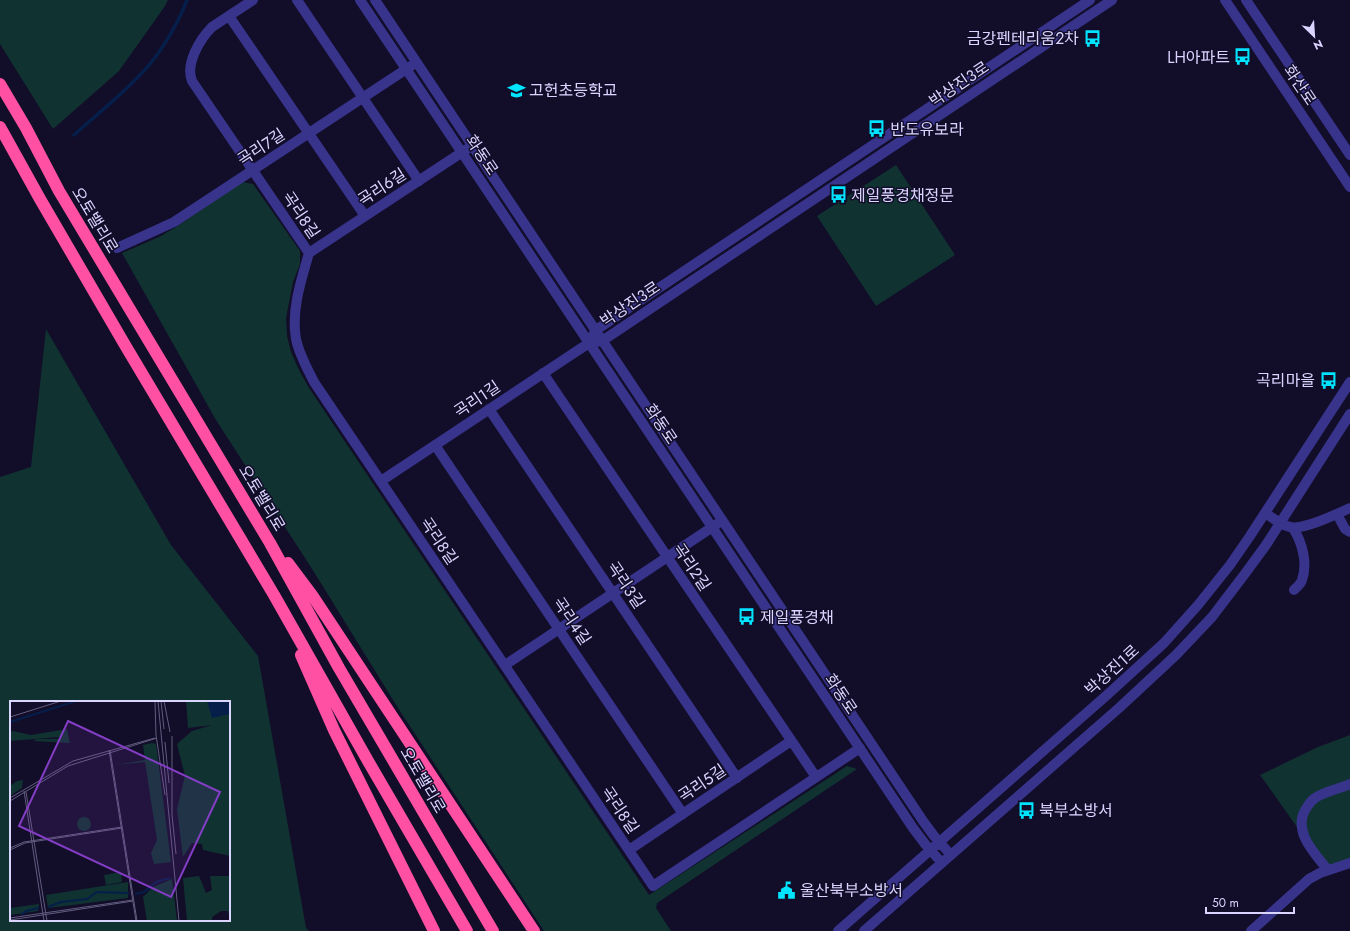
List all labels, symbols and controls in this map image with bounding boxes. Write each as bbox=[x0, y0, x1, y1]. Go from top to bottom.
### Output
north arrow bbox=[1294, 16, 1334, 56]
place label: 금강펜테리움2차 bbox=[967, 27, 1079, 50]
bus stop icon: 금강펜테리움2차 bbox=[1082, 28, 1102, 48]
text: N bbox=[1311, 36, 1326, 54]
place label: LH아파트 bbox=[1167, 46, 1230, 69]
bus stop icon: LH아파트 bbox=[1233, 47, 1253, 67]
street label: 박상진3로 bbox=[925, 55, 994, 112]
street label: 화산로 bbox=[1278, 60, 1322, 110]
place label: 고헌초등학교 bbox=[529, 79, 617, 102]
school or university icon: 고헌초등학교 bbox=[506, 80, 526, 100]
place label: 반도유보라 bbox=[890, 118, 964, 141]
bus stop icon: 반도유보라 bbox=[867, 119, 887, 139]
street label: 곡리7길 bbox=[233, 123, 289, 171]
street label: 화동로 bbox=[460, 130, 504, 180]
street label: 곡리6길 bbox=[353, 163, 411, 211]
street label: 오토밸리로 bbox=[66, 183, 124, 258]
place label: 제일풍경채정문 bbox=[851, 184, 954, 207]
bus stop icon: 제일풍경채정문 bbox=[828, 185, 848, 205]
street label: 곡리8길 bbox=[277, 187, 325, 243]
street label: 박상진3로 bbox=[596, 275, 665, 332]
place label: 곡리마을 bbox=[1256, 369, 1315, 392]
bus stop icon: 곡리마을 bbox=[1318, 370, 1338, 390]
street label: 곡리1길 bbox=[449, 375, 505, 423]
street label: 화동로 bbox=[639, 399, 683, 449]
street label: 오토밸리로 bbox=[233, 461, 291, 536]
street label: 곡리8길 bbox=[415, 513, 463, 569]
street label: 곡리2길 bbox=[668, 538, 716, 596]
street label: 곡리3길 bbox=[602, 557, 650, 613]
street label: 곡리4길 bbox=[548, 592, 596, 650]
place label: 제일풍경채 bbox=[760, 606, 834, 629]
bus stop icon: 제일풍경채 bbox=[737, 607, 757, 627]
street label: 박상진1로 bbox=[1080, 639, 1144, 701]
street label: 화동로 bbox=[819, 669, 863, 719]
inset map bbox=[10, 701, 230, 921]
street label: 오토밸리로 bbox=[395, 742, 451, 818]
street label: 곡리5길 bbox=[674, 759, 730, 807]
street label: 곡리8길 bbox=[596, 782, 644, 838]
place label: 북부소방서 bbox=[1039, 799, 1113, 822]
bus stop icon: 북부소방서 bbox=[1016, 800, 1036, 820]
place label: 울산북부소방서 bbox=[800, 879, 903, 902]
public building icon: 울산북부소방서 bbox=[777, 880, 797, 900]
scale bar bbox=[1206, 889, 1294, 915]
text: 50 m bbox=[1212, 894, 1239, 912]

